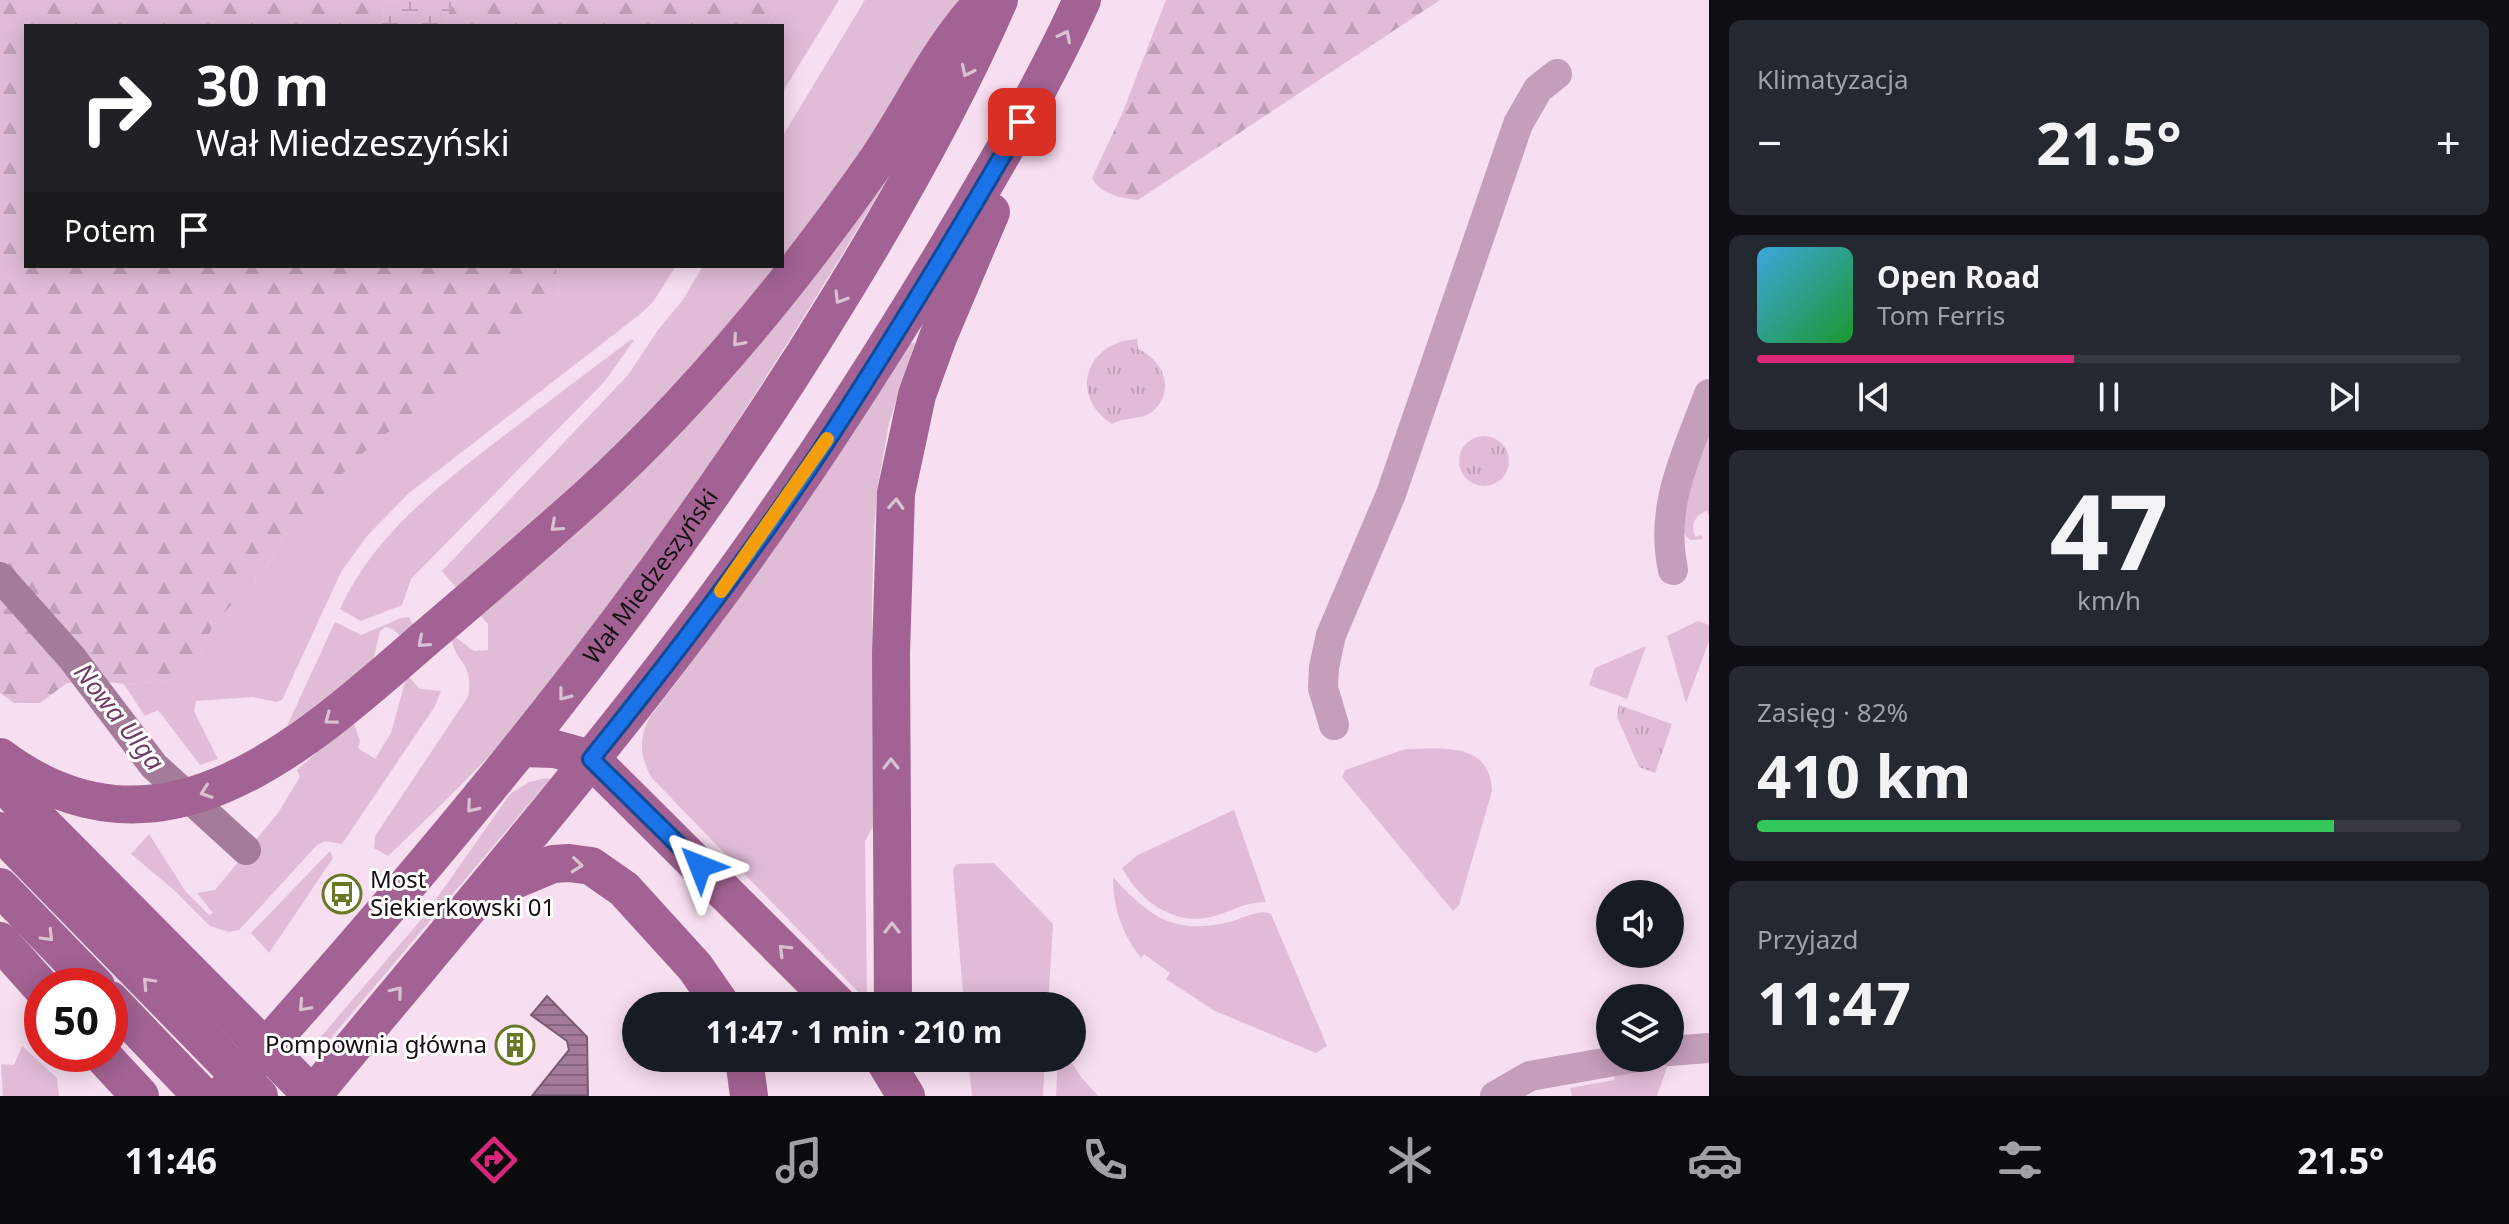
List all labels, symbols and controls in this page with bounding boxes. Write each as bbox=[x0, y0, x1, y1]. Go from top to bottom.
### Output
one-way arrow bbox=[1055, 30, 1071, 45]
text: 30 m bbox=[196, 46, 329, 122]
icon: right bbox=[64, 56, 168, 160]
text: Klimatyzacja bbox=[1757, 61, 1909, 97]
one-way arrow bbox=[961, 63, 977, 77]
pin bbox=[988, 88, 1056, 156]
icon: arrive bbox=[1000, 100, 1044, 144]
text: 21.5° bbox=[2036, 101, 2182, 183]
text: − bbox=[1757, 112, 1782, 172]
text: + bbox=[2436, 112, 2461, 172]
text: Wał Miedzeszyński bbox=[196, 118, 510, 167]
icon: arrive bbox=[172, 208, 216, 252]
text: Potem bbox=[64, 210, 156, 251]
text: Open Road bbox=[1877, 256, 2040, 297]
one-way arrow bbox=[834, 289, 850, 304]
text: Tom Ferris bbox=[1877, 297, 2005, 333]
one-way arrow bbox=[733, 332, 748, 347]
icon: previous bbox=[1852, 375, 1896, 419]
icon: pause bbox=[2087, 375, 2131, 419]
icon: next bbox=[2322, 375, 2366, 419]
text: 47 bbox=[2050, 459, 2168, 600]
street label: Wał Miedzeszyński bbox=[575, 482, 725, 670]
one-way arrow bbox=[887, 497, 904, 510]
one-way arrow bbox=[550, 516, 565, 531]
text: km/h bbox=[2077, 582, 2141, 618]
one-way arrow bbox=[417, 632, 432, 646]
water label: Nowa Ulga bbox=[67, 655, 173, 778]
one-way arrow bbox=[560, 686, 574, 701]
text: Zasięg · 82% bbox=[1757, 694, 1908, 730]
one-way arrow bbox=[324, 710, 339, 724]
text: 410 km bbox=[1757, 734, 1971, 816]
one-way arrow bbox=[883, 757, 900, 770]
one-way arrow bbox=[199, 783, 213, 799]
one-way arrow bbox=[467, 798, 482, 813]
position arrow bbox=[658, 824, 742, 908]
one-way arrow bbox=[570, 856, 583, 873]
place label: Most Siekierkowski 01 bbox=[370, 862, 555, 923]
bus stop icon: Most Siekierkowski 01 bbox=[321, 873, 363, 915]
map controls bbox=[1596, 880, 1684, 1072]
button: sound bbox=[1596, 880, 1684, 968]
one-way arrow bbox=[884, 921, 901, 934]
text: Przyjazd bbox=[1757, 921, 1858, 957]
one-way arrow bbox=[39, 927, 54, 941]
one-way arrow bbox=[779, 945, 793, 959]
text: 11:47 bbox=[1757, 961, 1911, 1043]
speed limit sign: 50 bbox=[24, 968, 128, 1072]
one-way arrow bbox=[142, 978, 157, 992]
button: layers bbox=[1596, 984, 1684, 1072]
one-way arrow bbox=[387, 987, 402, 1002]
one-way arrow bbox=[299, 996, 313, 1011]
text: 11:47 · 1 min · 210 m bbox=[706, 1011, 1002, 1052]
building icon: Pompownia główna bbox=[494, 1024, 536, 1066]
place label: Pompownia główna bbox=[265, 1027, 487, 1060]
icon: directions bbox=[466, 1132, 522, 1188]
icon: music bbox=[771, 1132, 827, 1188]
icon: phone bbox=[1077, 1132, 1133, 1188]
icon: climate bbox=[1382, 1132, 1438, 1188]
icon: car bbox=[1687, 1132, 1743, 1188]
icon: filters bbox=[1992, 1132, 2048, 1188]
text: 11:46 bbox=[125, 1136, 217, 1185]
text: 21.5° bbox=[2297, 1136, 2384, 1185]

